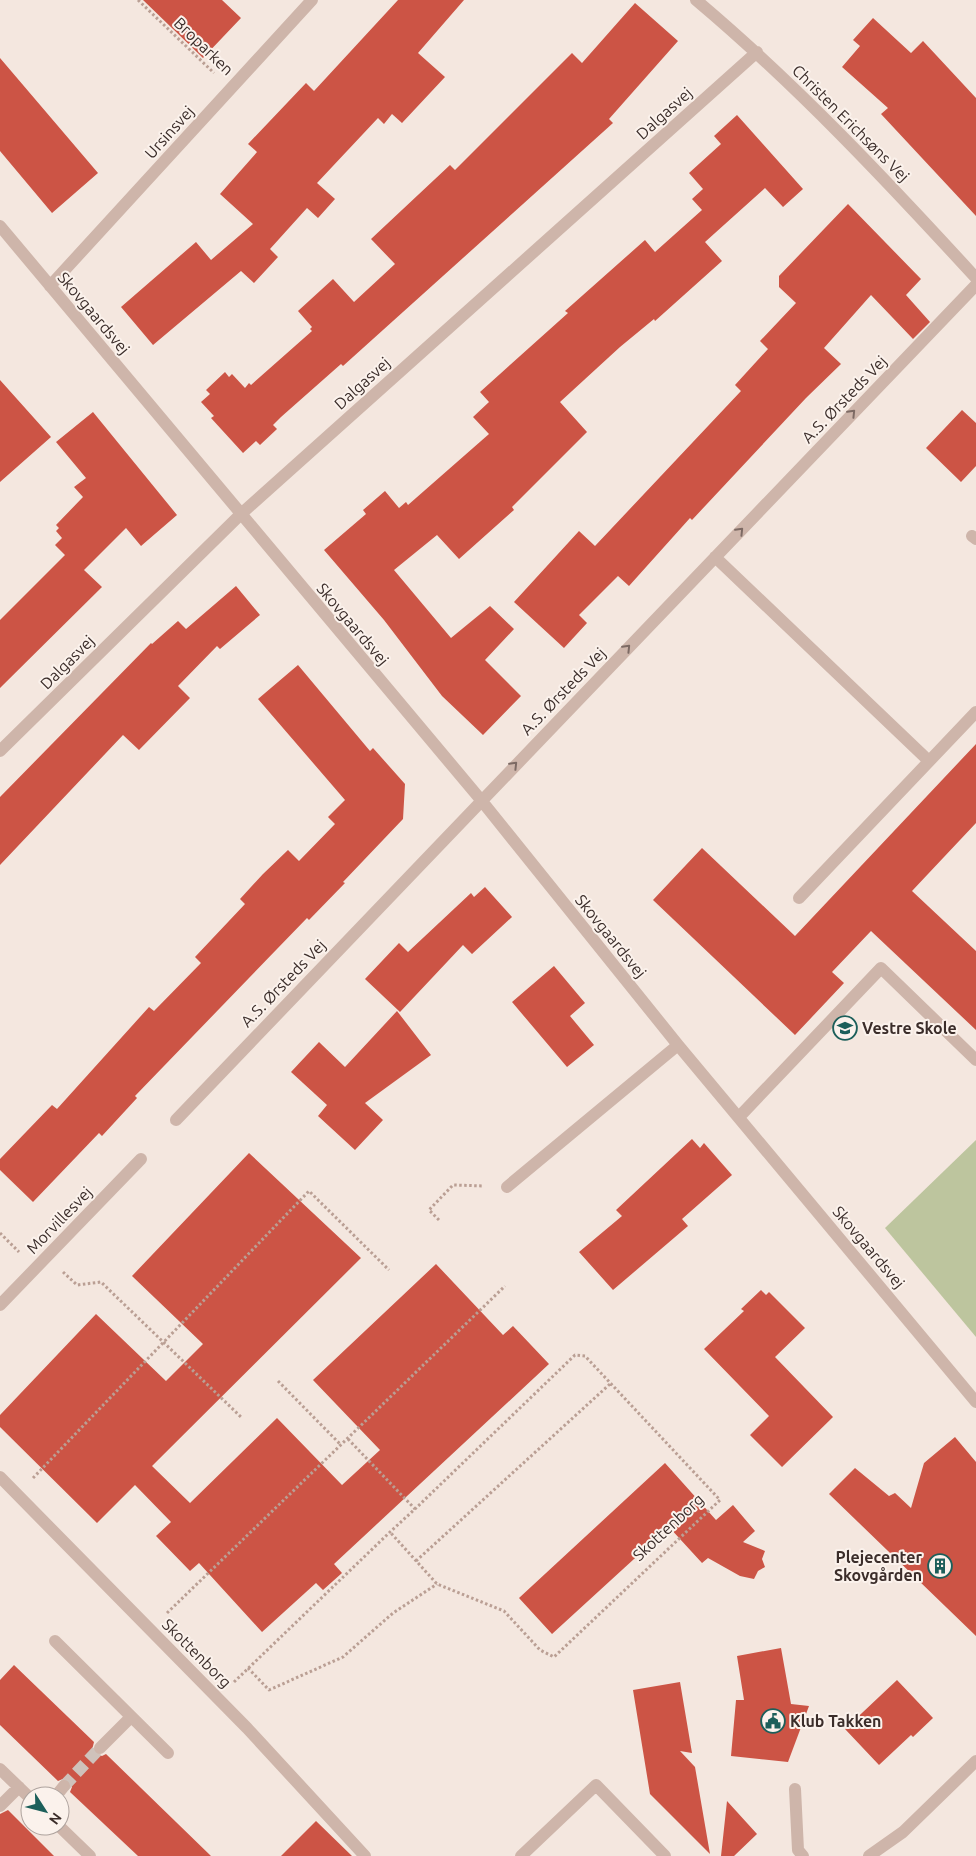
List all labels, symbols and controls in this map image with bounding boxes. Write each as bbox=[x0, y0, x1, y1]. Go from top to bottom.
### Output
street label: Broparken bbox=[171, 13, 237, 79]
street label: Christen Erichsøns Vej bbox=[789, 61, 913, 185]
street label: Dalgasvej bbox=[632, 83, 696, 143]
street label: Ursinsvej bbox=[141, 102, 197, 162]
street label: Skovgaardsvej bbox=[54, 268, 134, 358]
street label: A.S. Ørsteds Vej bbox=[798, 352, 890, 446]
street label: Dalgasvej bbox=[330, 353, 394, 413]
one-way arrow bbox=[847, 410, 856, 419]
one-way arrow bbox=[734, 527, 743, 536]
street label: Skovgaardsvej bbox=[313, 579, 393, 669]
street label: Dalgasvej bbox=[36, 631, 98, 693]
street label: A.S. Ørsteds Vej bbox=[517, 644, 609, 738]
one-way arrow bbox=[621, 644, 630, 653]
one-way arrow bbox=[509, 762, 518, 771]
street label: Skovgaardsvej bbox=[572, 891, 650, 981]
street label: A.S. Ørsteds Vej bbox=[237, 936, 329, 1030]
school or university icon: Vestre Skole bbox=[832, 1015, 858, 1041]
place label: Vestre Skole bbox=[862, 1019, 957, 1037]
street label: Morvillesvej bbox=[23, 1183, 95, 1257]
street label: Skovgaardsvej bbox=[829, 1202, 909, 1292]
street label: Skottenborg bbox=[629, 1490, 707, 1564]
place label: Plejecenter Skovgården bbox=[834, 1548, 922, 1584]
building icon: Plejecenter Skovgården bbox=[927, 1553, 953, 1579]
street label: Skottenborg bbox=[159, 1615, 235, 1691]
public building icon: Klub Takken bbox=[760, 1708, 786, 1734]
place label: Klub Takken bbox=[790, 1712, 881, 1730]
north arrow bbox=[20, 1786, 70, 1836]
text: N bbox=[46, 1810, 65, 1828]

